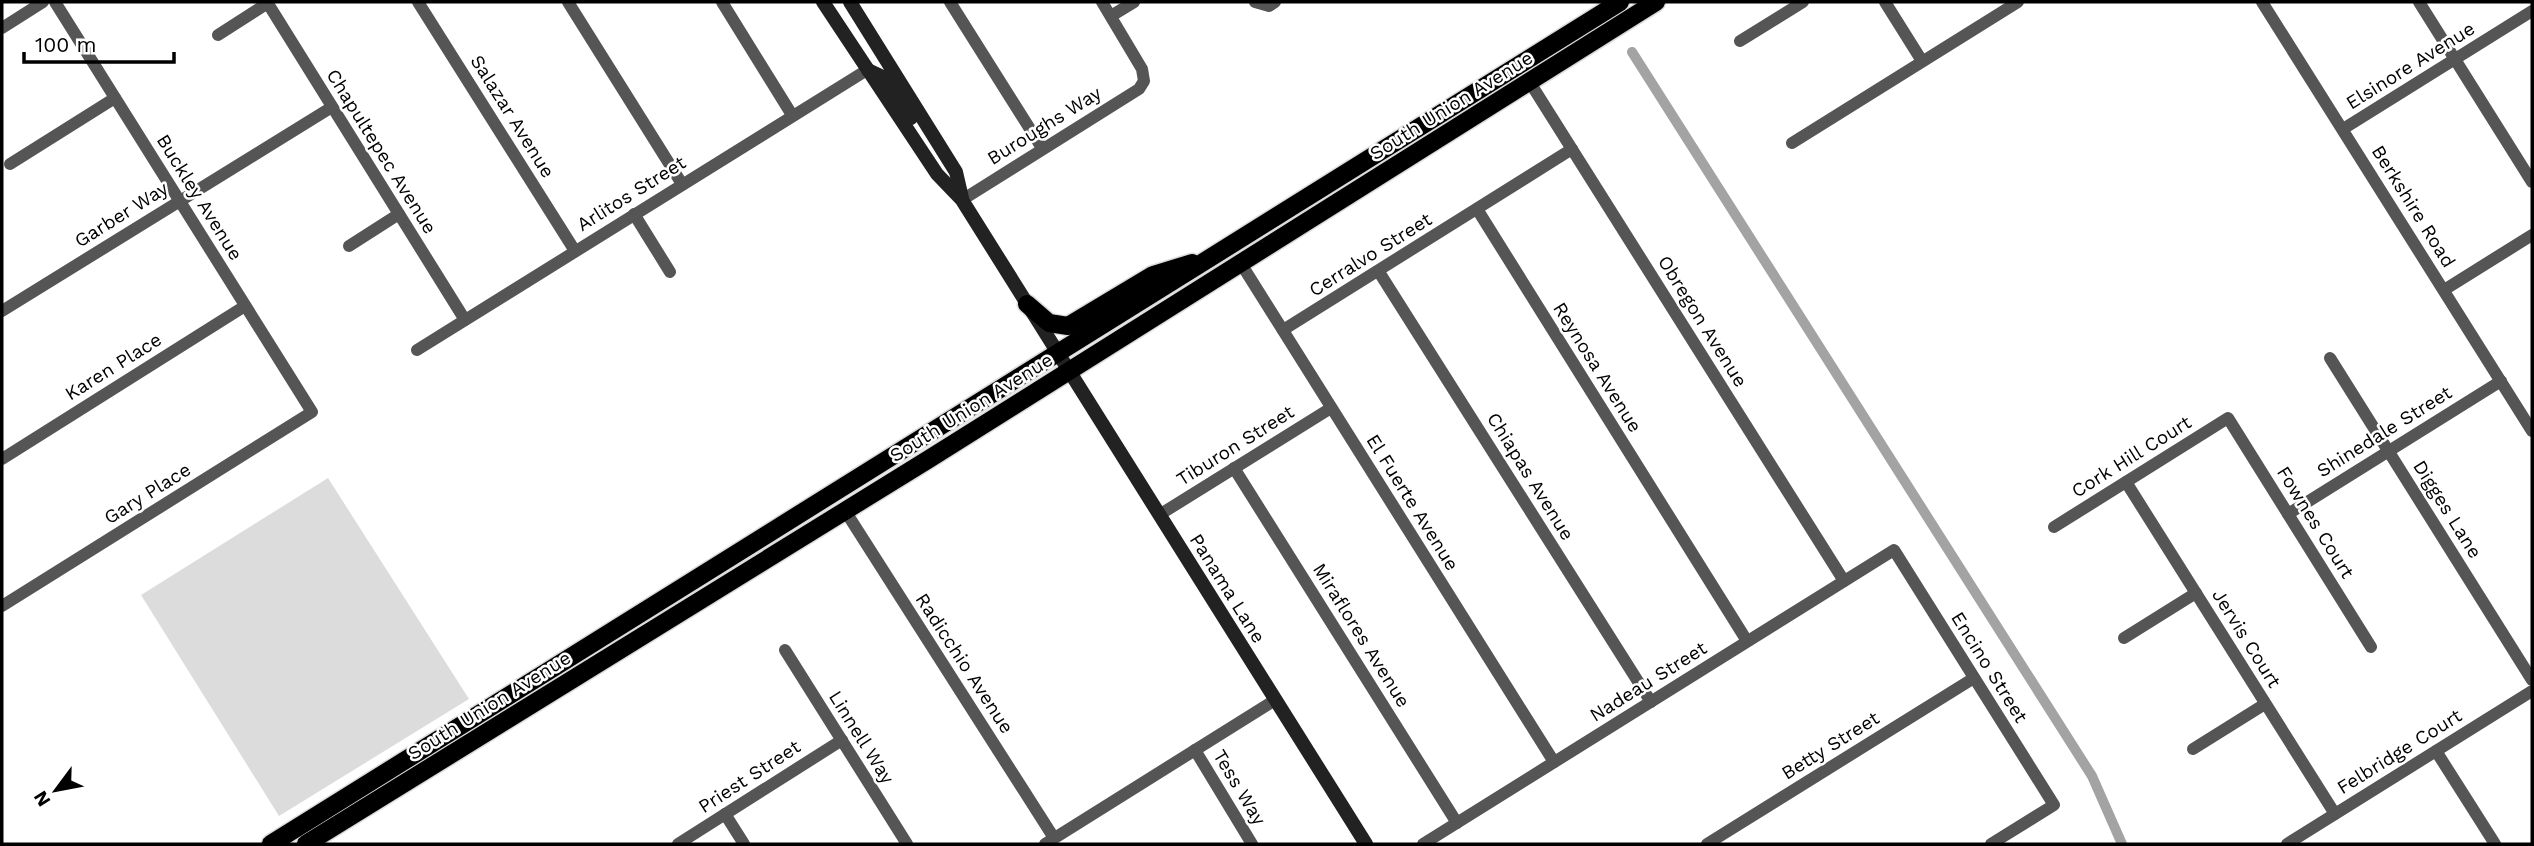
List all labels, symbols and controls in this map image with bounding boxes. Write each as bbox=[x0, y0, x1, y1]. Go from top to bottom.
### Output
street label: Elsinore Avenue bbox=[2342, 17, 2479, 114]
scale bar bbox=[24, 21, 175, 65]
text: 100 m bbox=[35, 32, 97, 57]
street label: South Union Avenue bbox=[1366, 46, 1537, 165]
street label: Salazar Avenue bbox=[466, 51, 560, 182]
street label: Chapultepec Avenue bbox=[321, 65, 442, 238]
street label: Buroughs Way bbox=[983, 81, 1106, 170]
street label: Buckley Avenue bbox=[152, 130, 248, 264]
street label: Berkshire Road bbox=[2367, 141, 2460, 272]
street label: Arlitos Street bbox=[572, 151, 690, 236]
street label: Garber Way bbox=[70, 176, 172, 252]
street label: Cerralvo Street bbox=[1305, 207, 1436, 301]
street label: Obregon Avenue bbox=[1653, 251, 1752, 391]
street label: Reynosa Avenue bbox=[1548, 298, 1647, 437]
street label: Karen Place bbox=[61, 328, 166, 405]
street label: South Union Avenue bbox=[886, 348, 1057, 467]
street label: Shinedale Street bbox=[2313, 381, 2456, 482]
street label: Tiburon Street bbox=[1172, 400, 1298, 491]
street label: Chiapas Avenue bbox=[1482, 408, 1579, 544]
street label: Cork Hill Court bbox=[2067, 410, 2195, 502]
street label: El Fuerte Avenue bbox=[1361, 430, 1464, 575]
street label: Digges Lane bbox=[2408, 456, 2487, 562]
street label: Gary Place bbox=[100, 458, 195, 529]
street label: Fownes Court bbox=[2272, 462, 2359, 583]
street label: Panama Lane bbox=[1185, 529, 1270, 647]
street label: Miraflores Avenue bbox=[1308, 559, 1415, 712]
street label: Jervis Court bbox=[2207, 585, 2286, 692]
street label: Radicchio Avenue bbox=[911, 589, 1019, 738]
street label: Encino Street bbox=[1946, 608, 2033, 727]
street label: Nadeau Street bbox=[1586, 636, 1711, 727]
street label: South Union Avenue bbox=[404, 646, 575, 765]
street label: Linnell Way bbox=[824, 686, 899, 788]
street label: Felbridge Court bbox=[2333, 704, 2466, 799]
street label: Betty Street bbox=[1777, 706, 1883, 785]
street label: Priest Street bbox=[694, 735, 805, 818]
street label: Tess Way bbox=[1208, 745, 1271, 829]
north arrow bbox=[21, 755, 91, 825]
text: N bbox=[29, 787, 55, 811]

